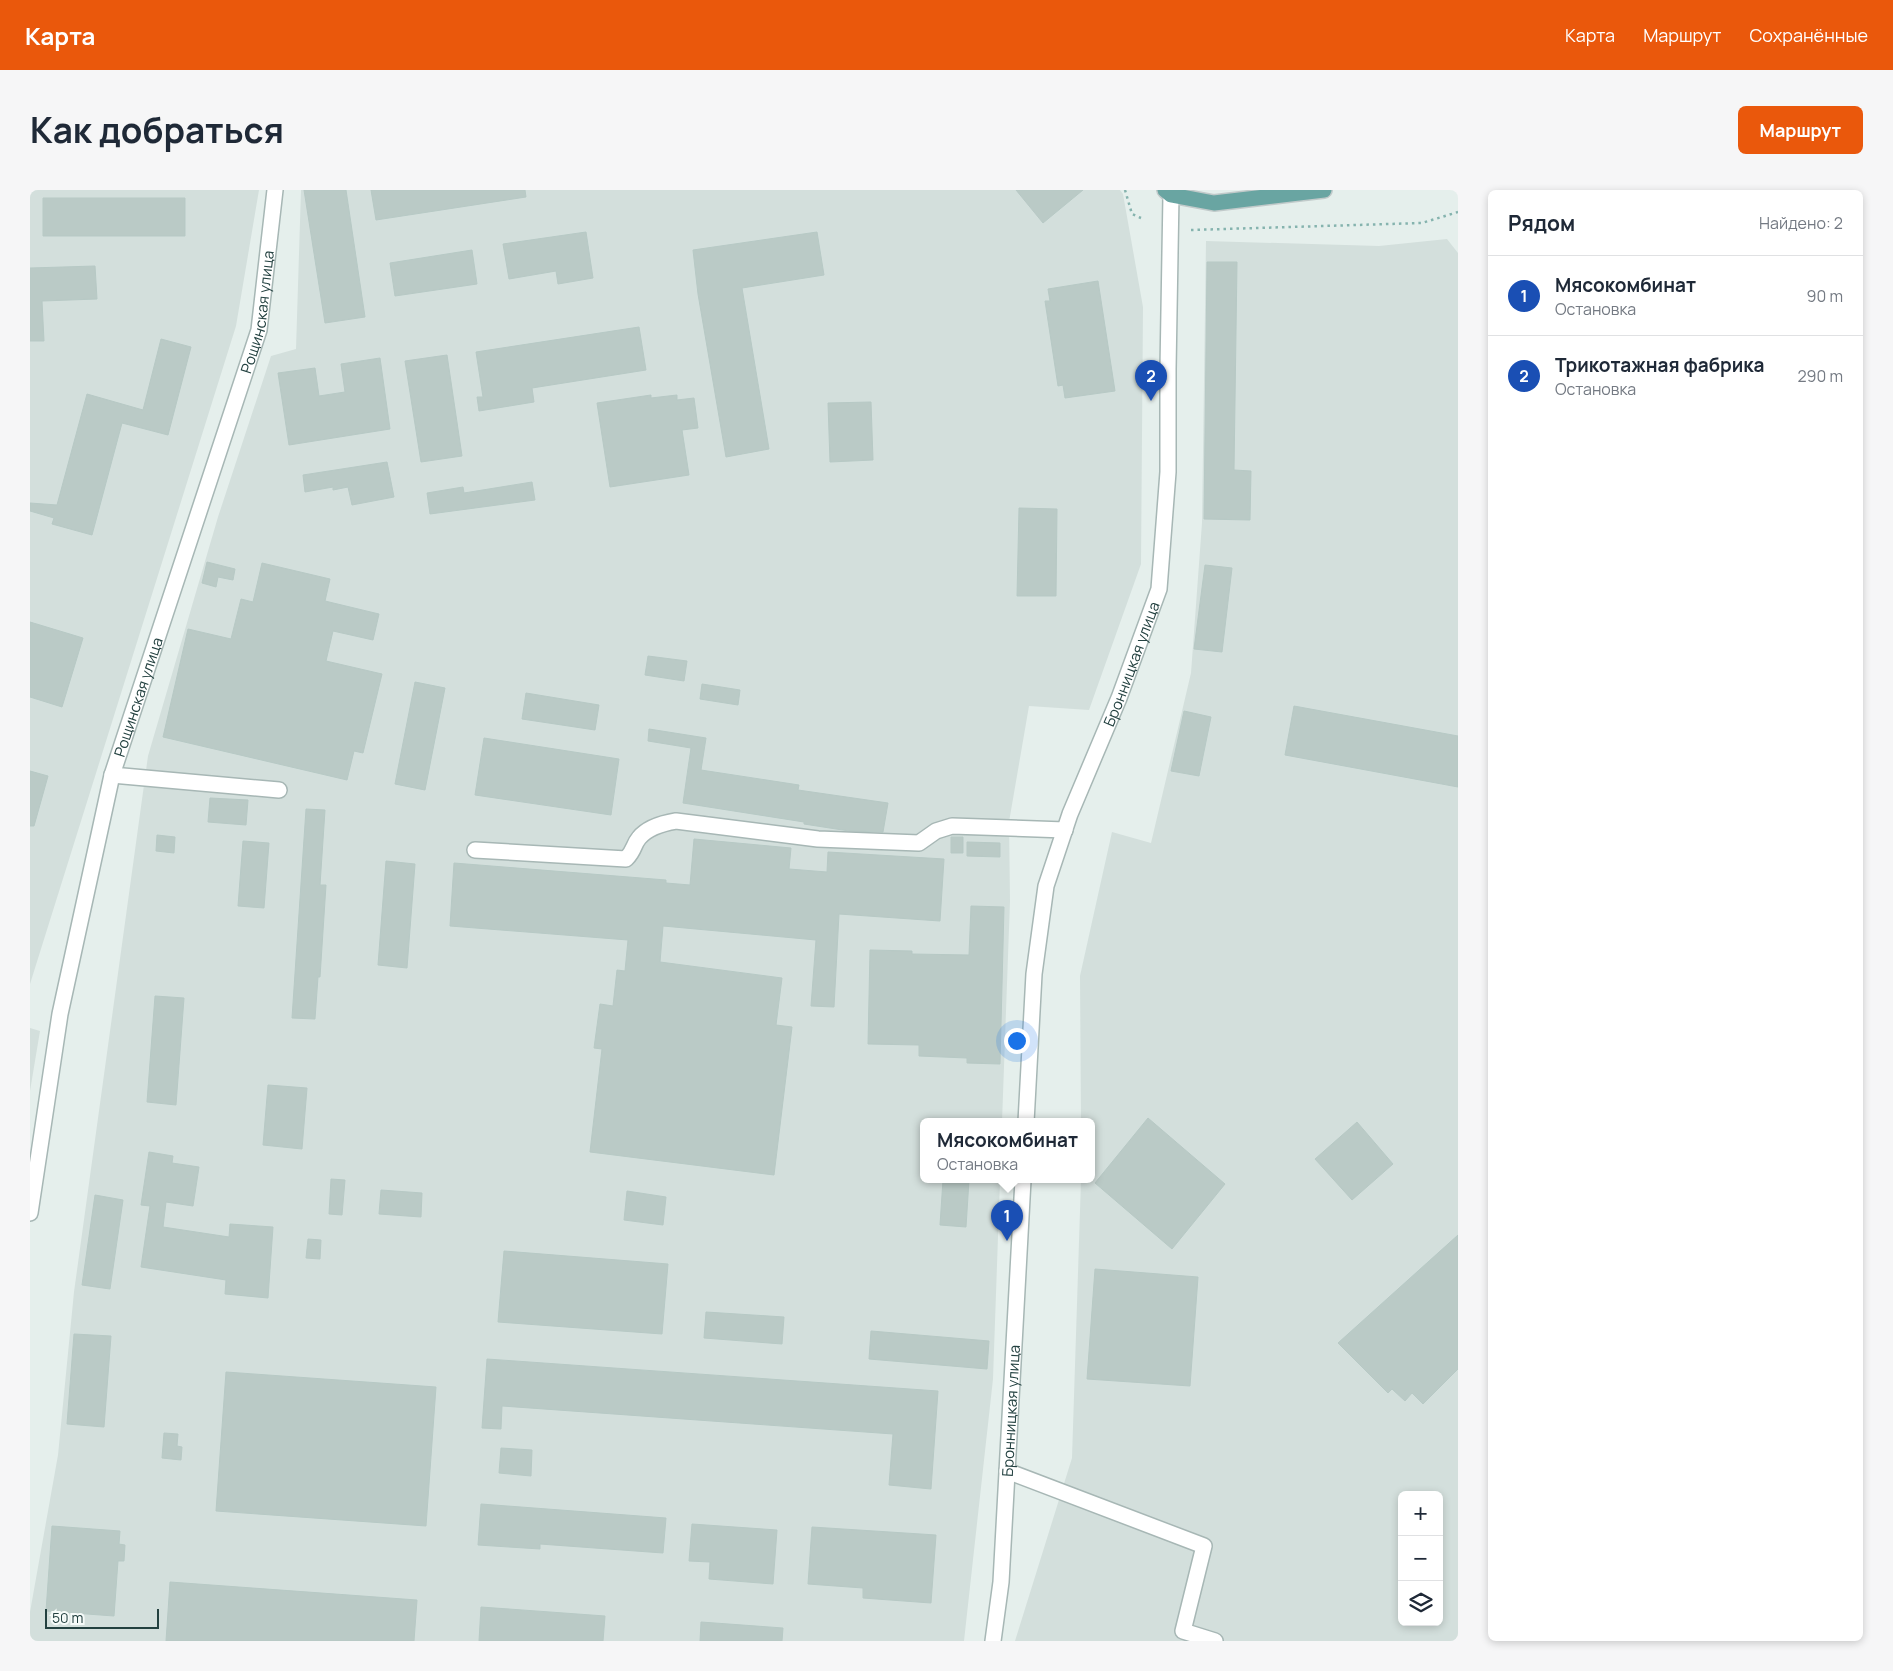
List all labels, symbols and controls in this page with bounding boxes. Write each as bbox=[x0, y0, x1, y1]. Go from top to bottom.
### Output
text: Карта bbox=[25, 19, 95, 52]
text: Карта bbox=[1565, 23, 1615, 47]
text: Маршрут bbox=[1643, 23, 1721, 47]
text: Сохранённые bbox=[1749, 23, 1868, 47]
text: Как добраться bbox=[30, 106, 284, 154]
button: Маршрут bbox=[1738, 106, 1863, 154]
text: Рядом bbox=[1508, 209, 1575, 237]
text: Найдено: 2 bbox=[1759, 212, 1843, 234]
street label: Рощинская улица bbox=[235, 249, 279, 376]
text: Мясокомбинат bbox=[1555, 272, 1696, 298]
text: 1 bbox=[1520, 285, 1528, 307]
text: 90 m bbox=[1807, 285, 1843, 307]
text: Остановка bbox=[1555, 298, 1636, 320]
text: Трикотажная фабрика bbox=[1555, 352, 1764, 378]
pin: 2 bbox=[1135, 360, 1167, 401]
text: 2 bbox=[1519, 365, 1529, 387]
text: 290 m bbox=[1797, 365, 1843, 387]
text: Остановка bbox=[1555, 378, 1636, 400]
street label: Бронницкая улица bbox=[1098, 599, 1164, 730]
street label: Рощинская улица bbox=[108, 634, 167, 759]
your location bbox=[1004, 1028, 1030, 1054]
popup bbox=[920, 1118, 1095, 1183]
text: Мясокомбинат bbox=[937, 1127, 1078, 1153]
text: Остановка bbox=[937, 1153, 1018, 1175]
pin: 1 bbox=[991, 1200, 1023, 1241]
street label: Бронницкая улица bbox=[996, 1344, 1024, 1477]
map controls bbox=[1398, 1491, 1443, 1626]
button: + bbox=[1398, 1491, 1443, 1536]
button: − bbox=[1398, 1536, 1443, 1581]
button: layers bbox=[1398, 1581, 1443, 1626]
scale bar bbox=[45, 1606, 159, 1629]
text: 50 m bbox=[52, 1608, 83, 1627]

